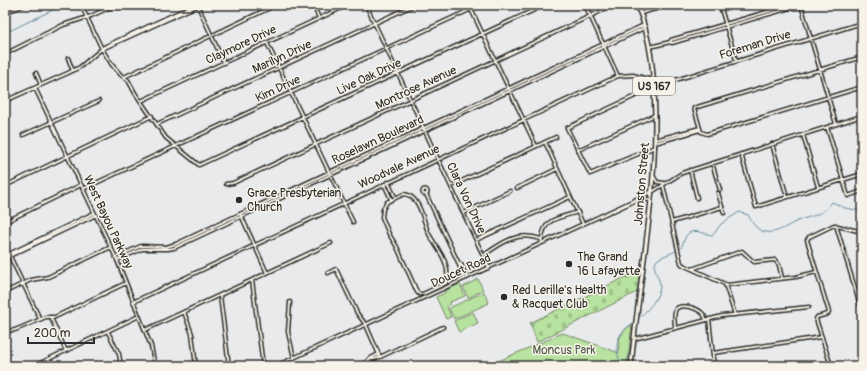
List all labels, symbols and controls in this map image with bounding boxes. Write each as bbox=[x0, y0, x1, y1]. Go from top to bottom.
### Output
street label: Claymore Drive bbox=[203, 22, 279, 68]
street label: Foreman Drive bbox=[718, 27, 793, 63]
street label: Marilyn Drive bbox=[250, 37, 314, 77]
street label: Live Oak Drive bbox=[334, 55, 404, 99]
street label: Montrose Avenue bbox=[373, 63, 459, 113]
street label: Kim Drive bbox=[253, 72, 303, 106]
road number: US 167 bbox=[633, 77, 675, 95]
street label: Roselawn Boulevard bbox=[330, 112, 426, 168]
street label: Woodvale Avenue bbox=[356, 142, 442, 192]
street label: Johnston Street bbox=[631, 142, 653, 226]
street label: Clara Von Drive bbox=[443, 160, 489, 236]
street label: West Bayou Parkway bbox=[80, 173, 136, 271]
place label: Grace Presbyterian Church bbox=[247, 186, 342, 215]
marker: Grace Presbyterian Church bbox=[234, 195, 244, 205]
place label: The Grand 16 Lafayette bbox=[577, 250, 640, 279]
street label: Doucet Road bbox=[429, 251, 493, 291]
marker: The Grand 16 Lafayette bbox=[564, 259, 574, 269]
place label: Red Lerille's Health & Racquet Club bbox=[512, 283, 607, 312]
marker: Red Lerille's Health & Racquet Club bbox=[499, 292, 509, 302]
scale bar bbox=[28, 319, 94, 345]
text: 200 m bbox=[34, 326, 71, 341]
park label: Moncus Park bbox=[533, 343, 595, 358]

